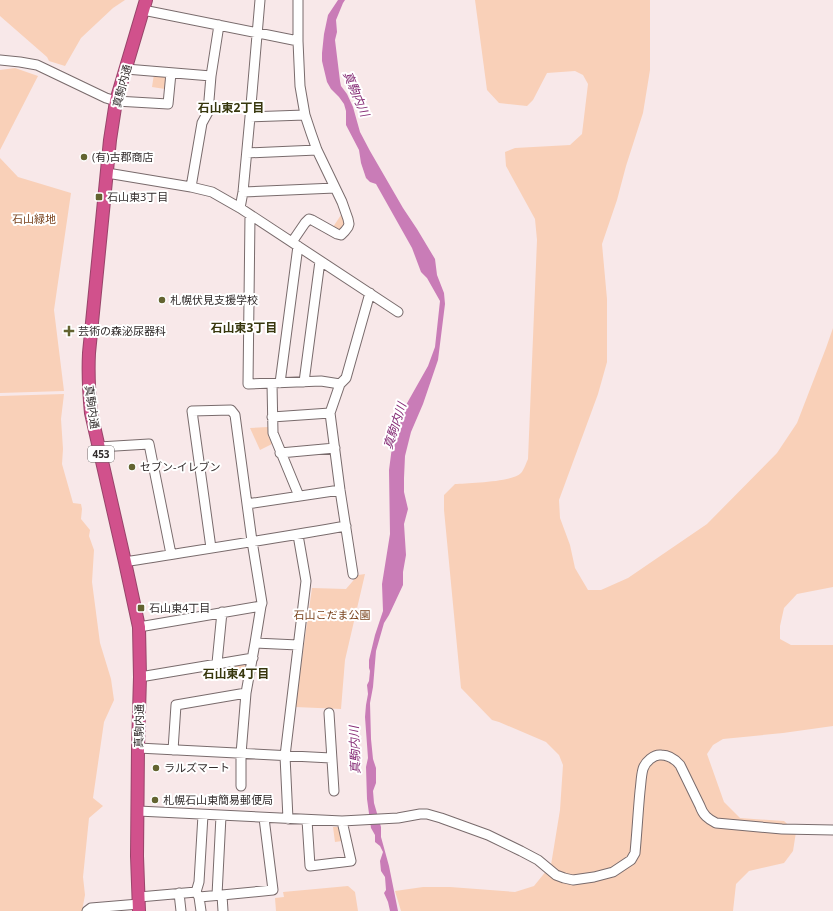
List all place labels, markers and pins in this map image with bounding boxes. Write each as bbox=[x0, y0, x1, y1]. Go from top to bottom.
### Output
place label: (有)古郡商店 bbox=[92, 149, 154, 164]
marker: (有)古郡商店 bbox=[79, 152, 89, 162]
place label: 石山東3丁目 bbox=[107, 189, 168, 204]
marker: 石山東3丁目 bbox=[94, 192, 104, 202]
place label: 札幌伏見支援学校 bbox=[170, 292, 258, 307]
marker: 札幌伏見支援学校 bbox=[157, 295, 167, 305]
place label: 芸術の森泌尿器科 bbox=[78, 323, 166, 338]
marker: 芸術の森泌尿器科 bbox=[63, 325, 75, 337]
place label: セブン-イレブン bbox=[140, 459, 221, 474]
marker: セブン-イレブン bbox=[127, 462, 137, 472]
place label: 石山東4丁目 bbox=[149, 600, 210, 615]
marker: 石山東4丁目 bbox=[136, 603, 146, 613]
place label: ラルズマート bbox=[164, 760, 230, 775]
marker: ラルズマート bbox=[151, 763, 161, 773]
place label: 札幌石山東簡易郵便局 bbox=[163, 792, 273, 807]
marker: 札幌石山東簡易郵便局 bbox=[150, 795, 160, 805]

